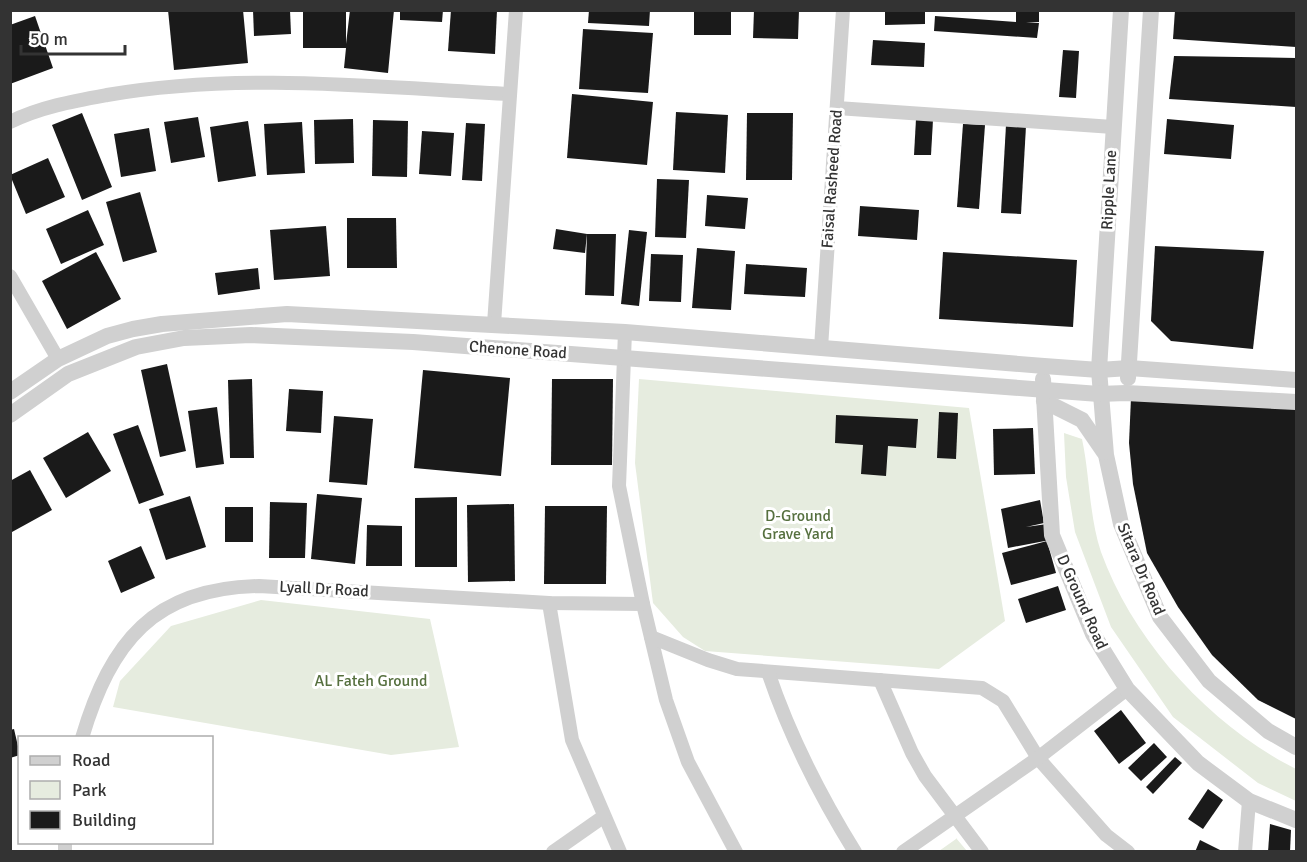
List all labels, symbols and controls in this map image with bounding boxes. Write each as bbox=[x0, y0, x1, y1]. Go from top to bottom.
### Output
scale bar bbox=[21, 18, 124, 56]
text: 50 m bbox=[30, 28, 68, 50]
street label: Faisal Rasheed Road bbox=[817, 109, 847, 249]
street label: Ripple Lane bbox=[1097, 150, 1121, 230]
street label: Chenone Road bbox=[468, 337, 568, 363]
park label: D-Ground Grave Yard bbox=[762, 506, 834, 544]
street label: Sitara Dr Road bbox=[1113, 520, 1169, 618]
street label: D Ground Road bbox=[1052, 551, 1112, 653]
street label: Lyall Dr Road bbox=[279, 577, 369, 601]
park label: AL Fateh Ground bbox=[314, 671, 428, 691]
legend bbox=[18, 736, 213, 844]
text: Road bbox=[72, 749, 111, 771]
text: Park bbox=[72, 779, 107, 801]
text: Building bbox=[72, 809, 136, 831]

